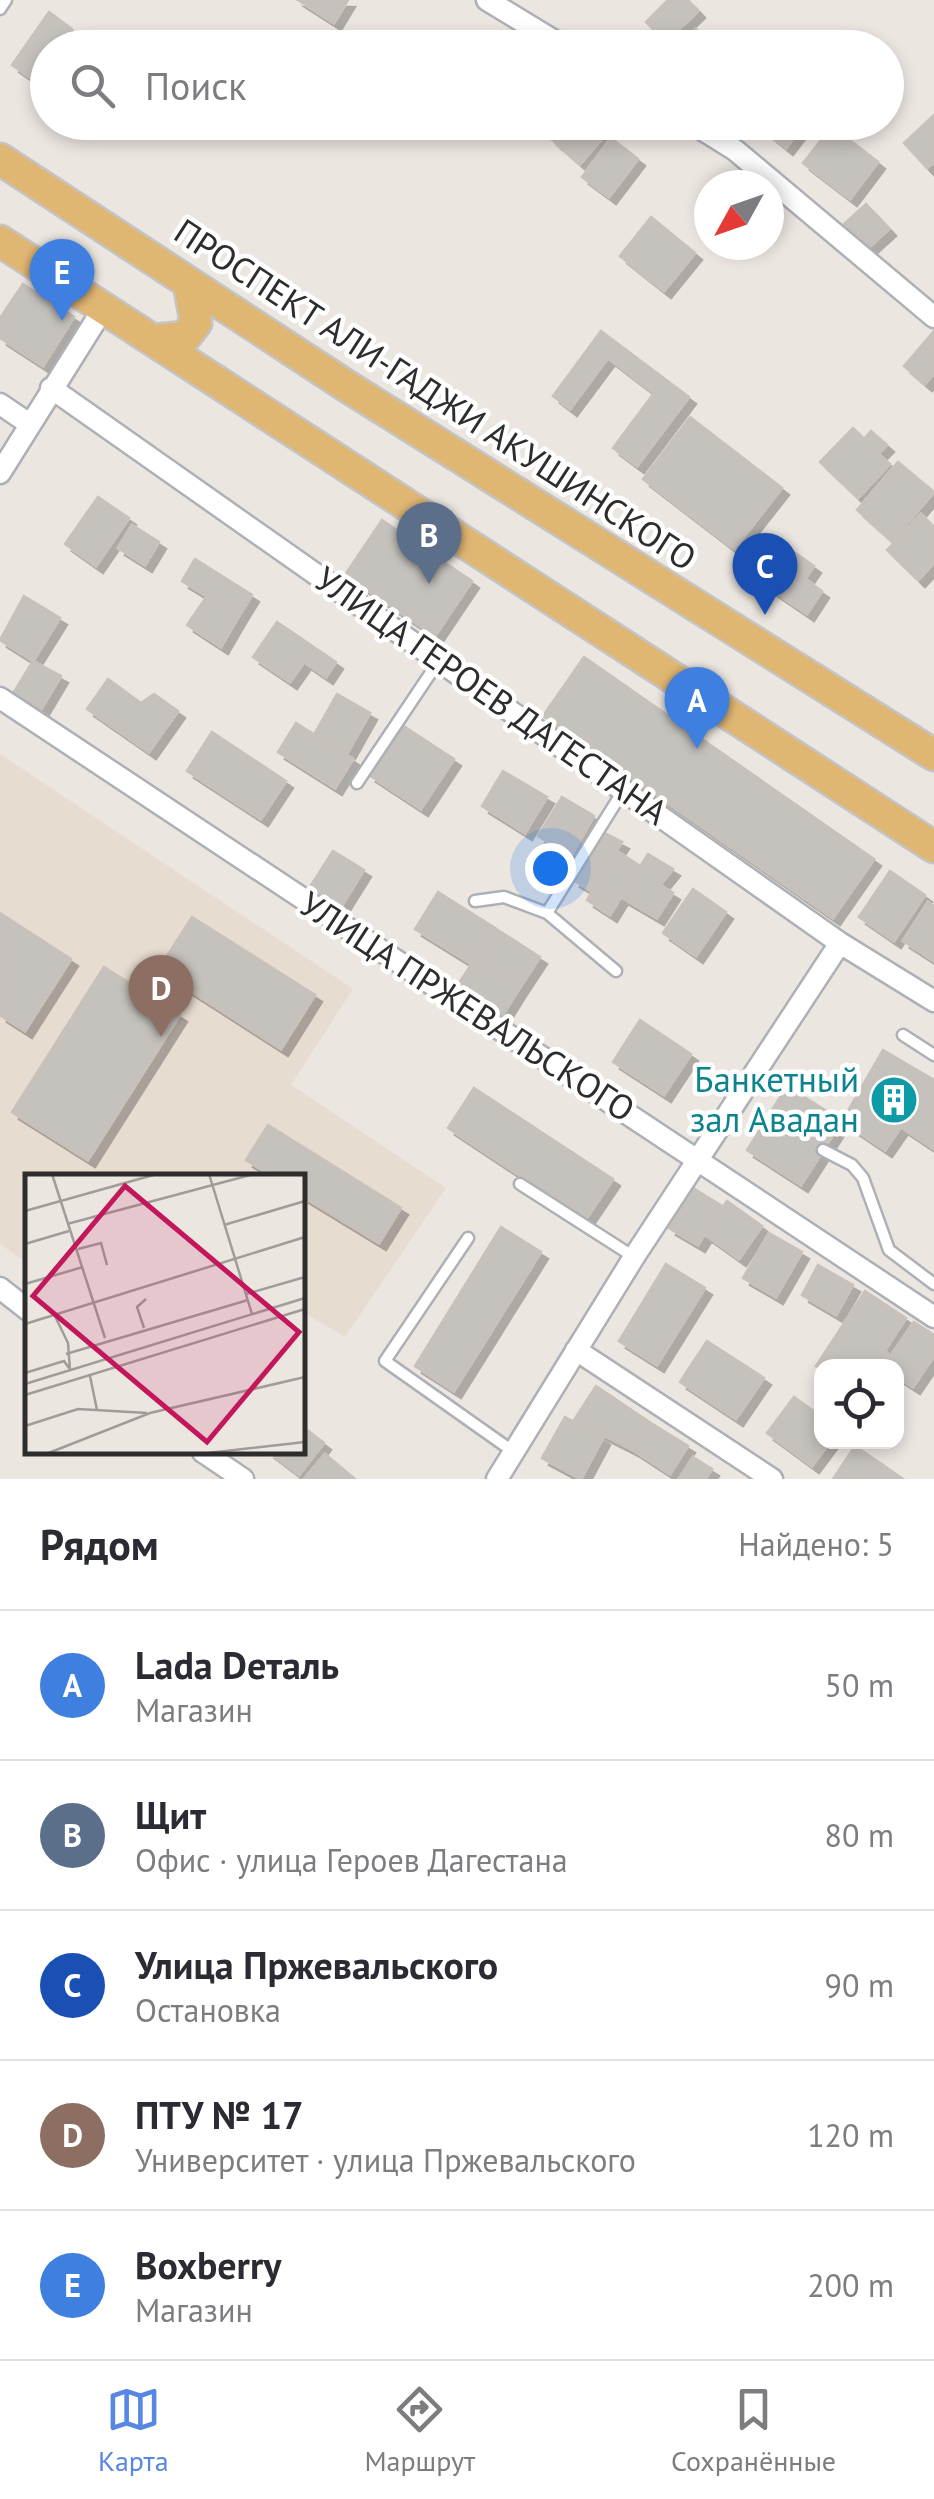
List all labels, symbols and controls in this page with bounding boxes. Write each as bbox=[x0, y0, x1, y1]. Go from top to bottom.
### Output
search box bbox=[30, 30, 904, 140]
icon: search bbox=[65, 58, 120, 113]
text: Поиск bbox=[145, 61, 246, 110]
north arrow bbox=[694, 170, 784, 260]
street label: ПРОСПЕКТ АЛИ-ГАДЖИ АКУШИНСКОГО bbox=[166, 208, 705, 580]
pin: E bbox=[30, 238, 94, 321]
pin: B bbox=[396, 502, 462, 584]
pin: C bbox=[732, 532, 798, 615]
street label: УЛИЦА ГЕРОЕВ ДАГЕСТАНА bbox=[306, 556, 677, 835]
pin: A bbox=[664, 666, 730, 749]
your location bbox=[525, 843, 576, 894]
street label: УЛИЦА ПРЖЕВАЛЬСКОГО bbox=[291, 881, 644, 1132]
pin: D bbox=[128, 954, 194, 1037]
place label: Банкетный зал Авадан bbox=[690, 1056, 859, 1142]
building icon: Банкетный зал Авадан bbox=[868, 1074, 920, 1126]
inset map bbox=[25, 1174, 305, 1454]
map controls bbox=[814, 1359, 904, 1449]
button: locate bbox=[814, 1359, 904, 1449]
text: Рядом bbox=[40, 1517, 159, 1572]
text: Найдено: 5 bbox=[738, 1523, 894, 1565]
text: Lada Dеталь bbox=[135, 1640, 339, 1689]
text: A bbox=[63, 1664, 82, 1706]
text: 50 m bbox=[825, 1664, 894, 1706]
text: Магазин bbox=[135, 1689, 253, 1731]
text: Щит bbox=[135, 1790, 206, 1839]
text: B bbox=[63, 1814, 82, 1856]
text: 80 m bbox=[825, 1814, 894, 1856]
text: Офис · улица Героев Дагестана bbox=[135, 1839, 568, 1881]
text: Улица Пржевальского bbox=[135, 1940, 498, 1989]
text: C bbox=[64, 1964, 81, 2006]
text: 90 m bbox=[825, 1964, 894, 2006]
text: Остановка bbox=[135, 1989, 281, 2031]
text: ПТУ № 17 bbox=[135, 2090, 304, 2139]
text: D bbox=[62, 2114, 83, 2156]
text: 120 m bbox=[807, 2114, 894, 2156]
text: Университет · улица Пржевальского bbox=[135, 2139, 636, 2181]
text: Boxberry bbox=[135, 2240, 281, 2289]
text: E bbox=[64, 2264, 81, 2306]
text: 200 m bbox=[807, 2264, 894, 2306]
text: Магазин bbox=[135, 2289, 253, 2331]
tab: Карта bbox=[98, 2382, 169, 2479]
tab: Маршрут bbox=[364, 2382, 475, 2479]
tab: Сохранённые bbox=[671, 2382, 836, 2479]

